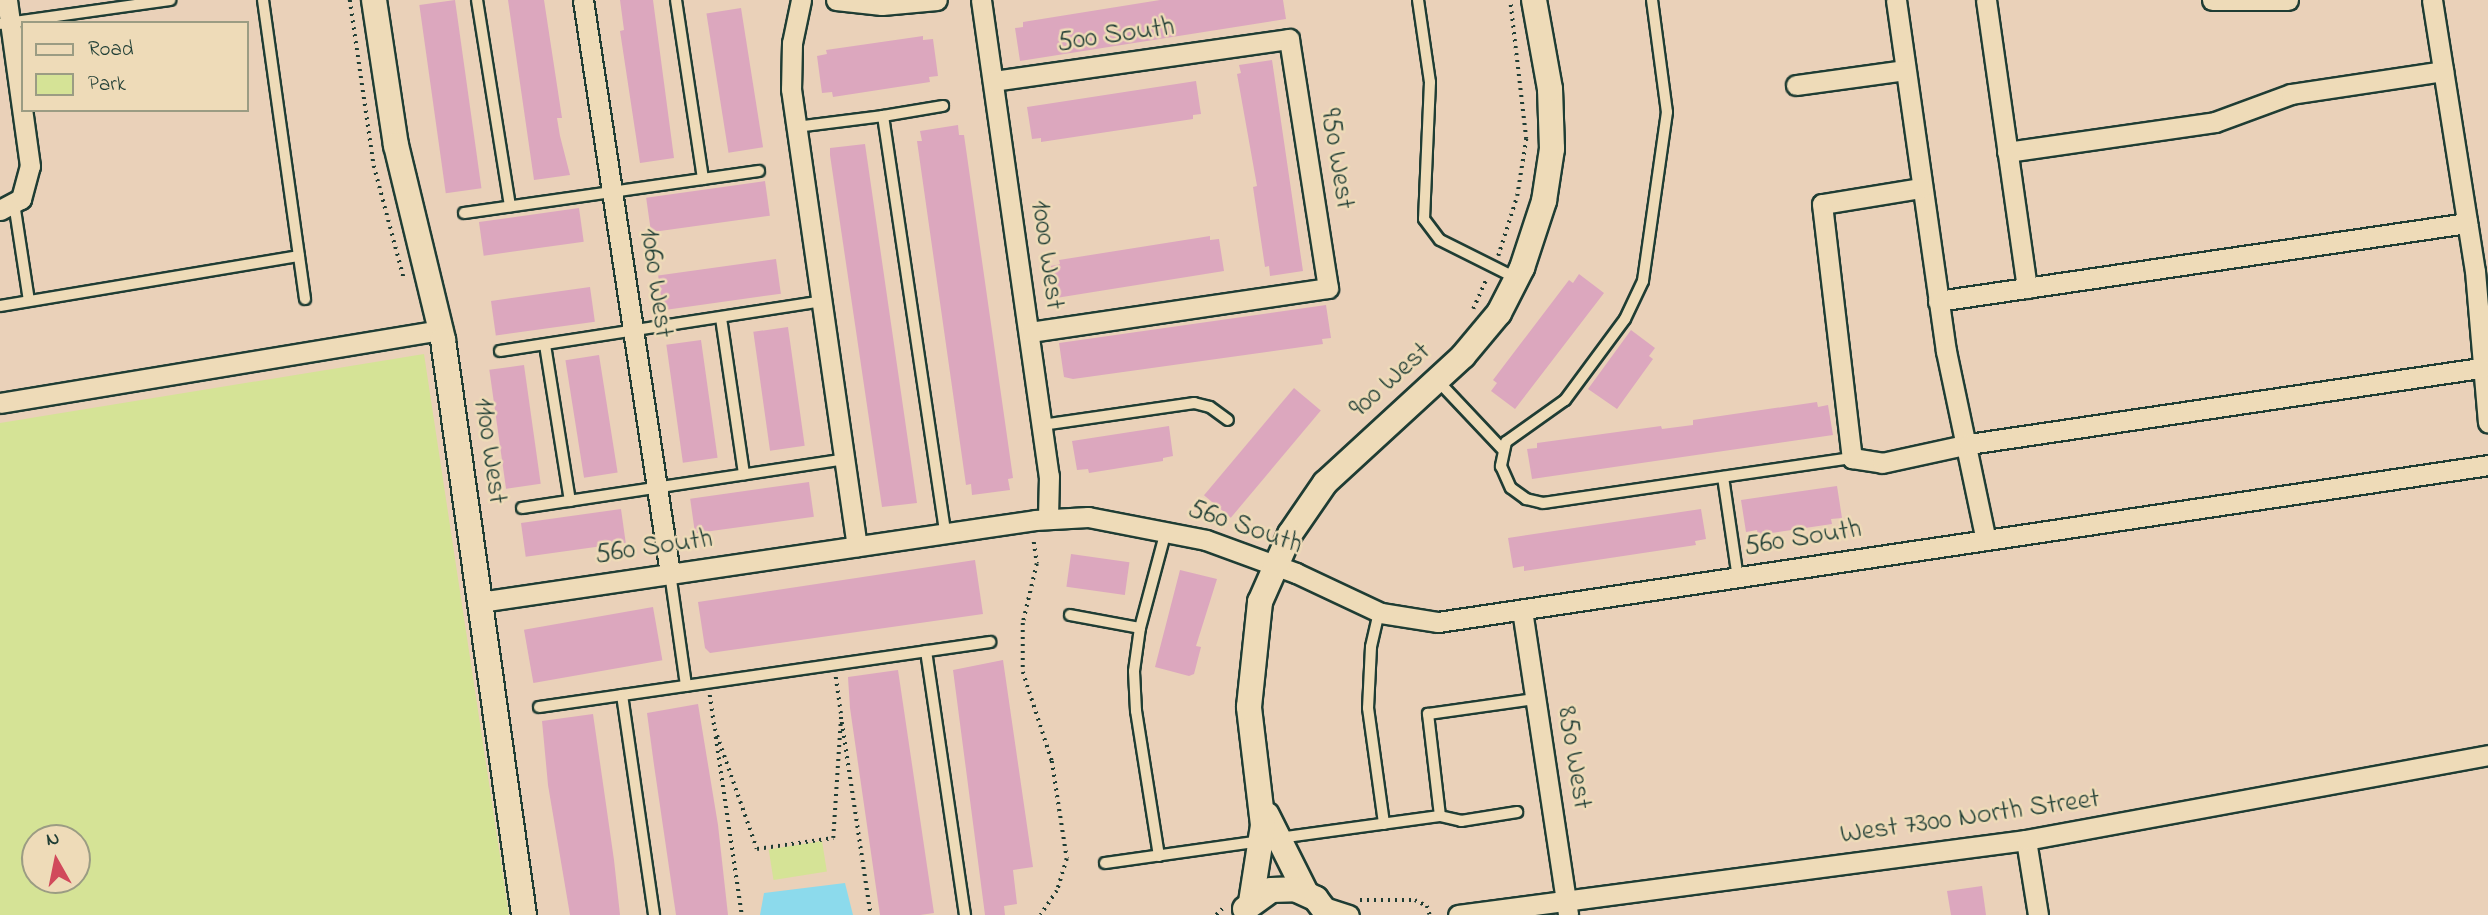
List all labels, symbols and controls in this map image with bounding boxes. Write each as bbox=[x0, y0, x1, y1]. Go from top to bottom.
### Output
street label: 500 South bbox=[1055, 11, 1177, 61]
legend bbox=[21, 21, 248, 112]
text: Road bbox=[88, 35, 134, 65]
text: Park bbox=[88, 70, 126, 100]
street label: 950 West bbox=[1311, 106, 1361, 212]
street label: 1000 West bbox=[1022, 198, 1070, 312]
street label: 1060 West bbox=[631, 226, 679, 340]
street label: 900 West bbox=[1344, 336, 1438, 426]
street label: 1100 West bbox=[465, 396, 513, 506]
street label: 560 South bbox=[1183, 493, 1307, 563]
street label: 560 South bbox=[1742, 513, 1864, 565]
street label: 560 South bbox=[593, 523, 715, 573]
street label: 850 West bbox=[1548, 704, 1598, 812]
street label: West 7300 North Street bbox=[1838, 783, 2102, 853]
north arrow bbox=[21, 824, 91, 894]
text: N bbox=[44, 825, 61, 854]

